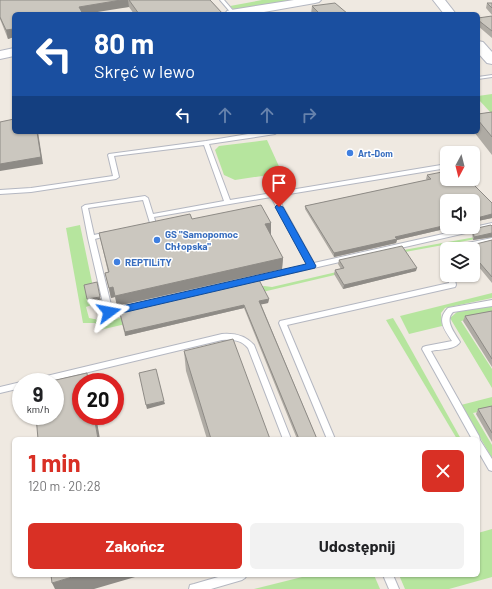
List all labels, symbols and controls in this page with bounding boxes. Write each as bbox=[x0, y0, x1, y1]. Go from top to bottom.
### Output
text: 80 m bbox=[94, 26, 154, 60]
icon: left bbox=[28, 28, 80, 80]
text: Skręć w lewo bbox=[94, 60, 195, 82]
icon: left bbox=[172, 104, 194, 126]
icon: ahead bbox=[214, 104, 236, 126]
icon: ahead bbox=[256, 104, 278, 126]
icon: right bbox=[298, 104, 320, 126]
north arrow bbox=[440, 146, 480, 186]
map controls bbox=[440, 146, 480, 282]
marker: Art-Dom bbox=[345, 148, 355, 158]
place label: Art-Dom bbox=[358, 148, 393, 159]
pin bbox=[262, 166, 296, 207]
icon: arrive bbox=[268, 172, 290, 194]
button: sound bbox=[440, 194, 480, 234]
place label: GS "Samopomoc Chłopska" bbox=[165, 228, 239, 252]
marker: GS "Samopomoc Chłopska" bbox=[152, 235, 162, 245]
button: layers bbox=[440, 242, 480, 282]
place label: REPTILiTY bbox=[125, 256, 172, 268]
marker: REPTILiTY bbox=[112, 257, 122, 267]
position arrow bbox=[88, 291, 130, 333]
speed limit sign: 20 bbox=[72, 373, 124, 425]
text: 9 bbox=[33, 382, 43, 406]
text: km/h bbox=[27, 403, 49, 415]
text: 1 min bbox=[28, 448, 81, 477]
button: close bbox=[422, 450, 464, 492]
text: 120 m · 20:28 bbox=[28, 478, 101, 494]
button: Zakończ bbox=[28, 523, 242, 569]
button: Udostępnij bbox=[250, 523, 464, 569]

